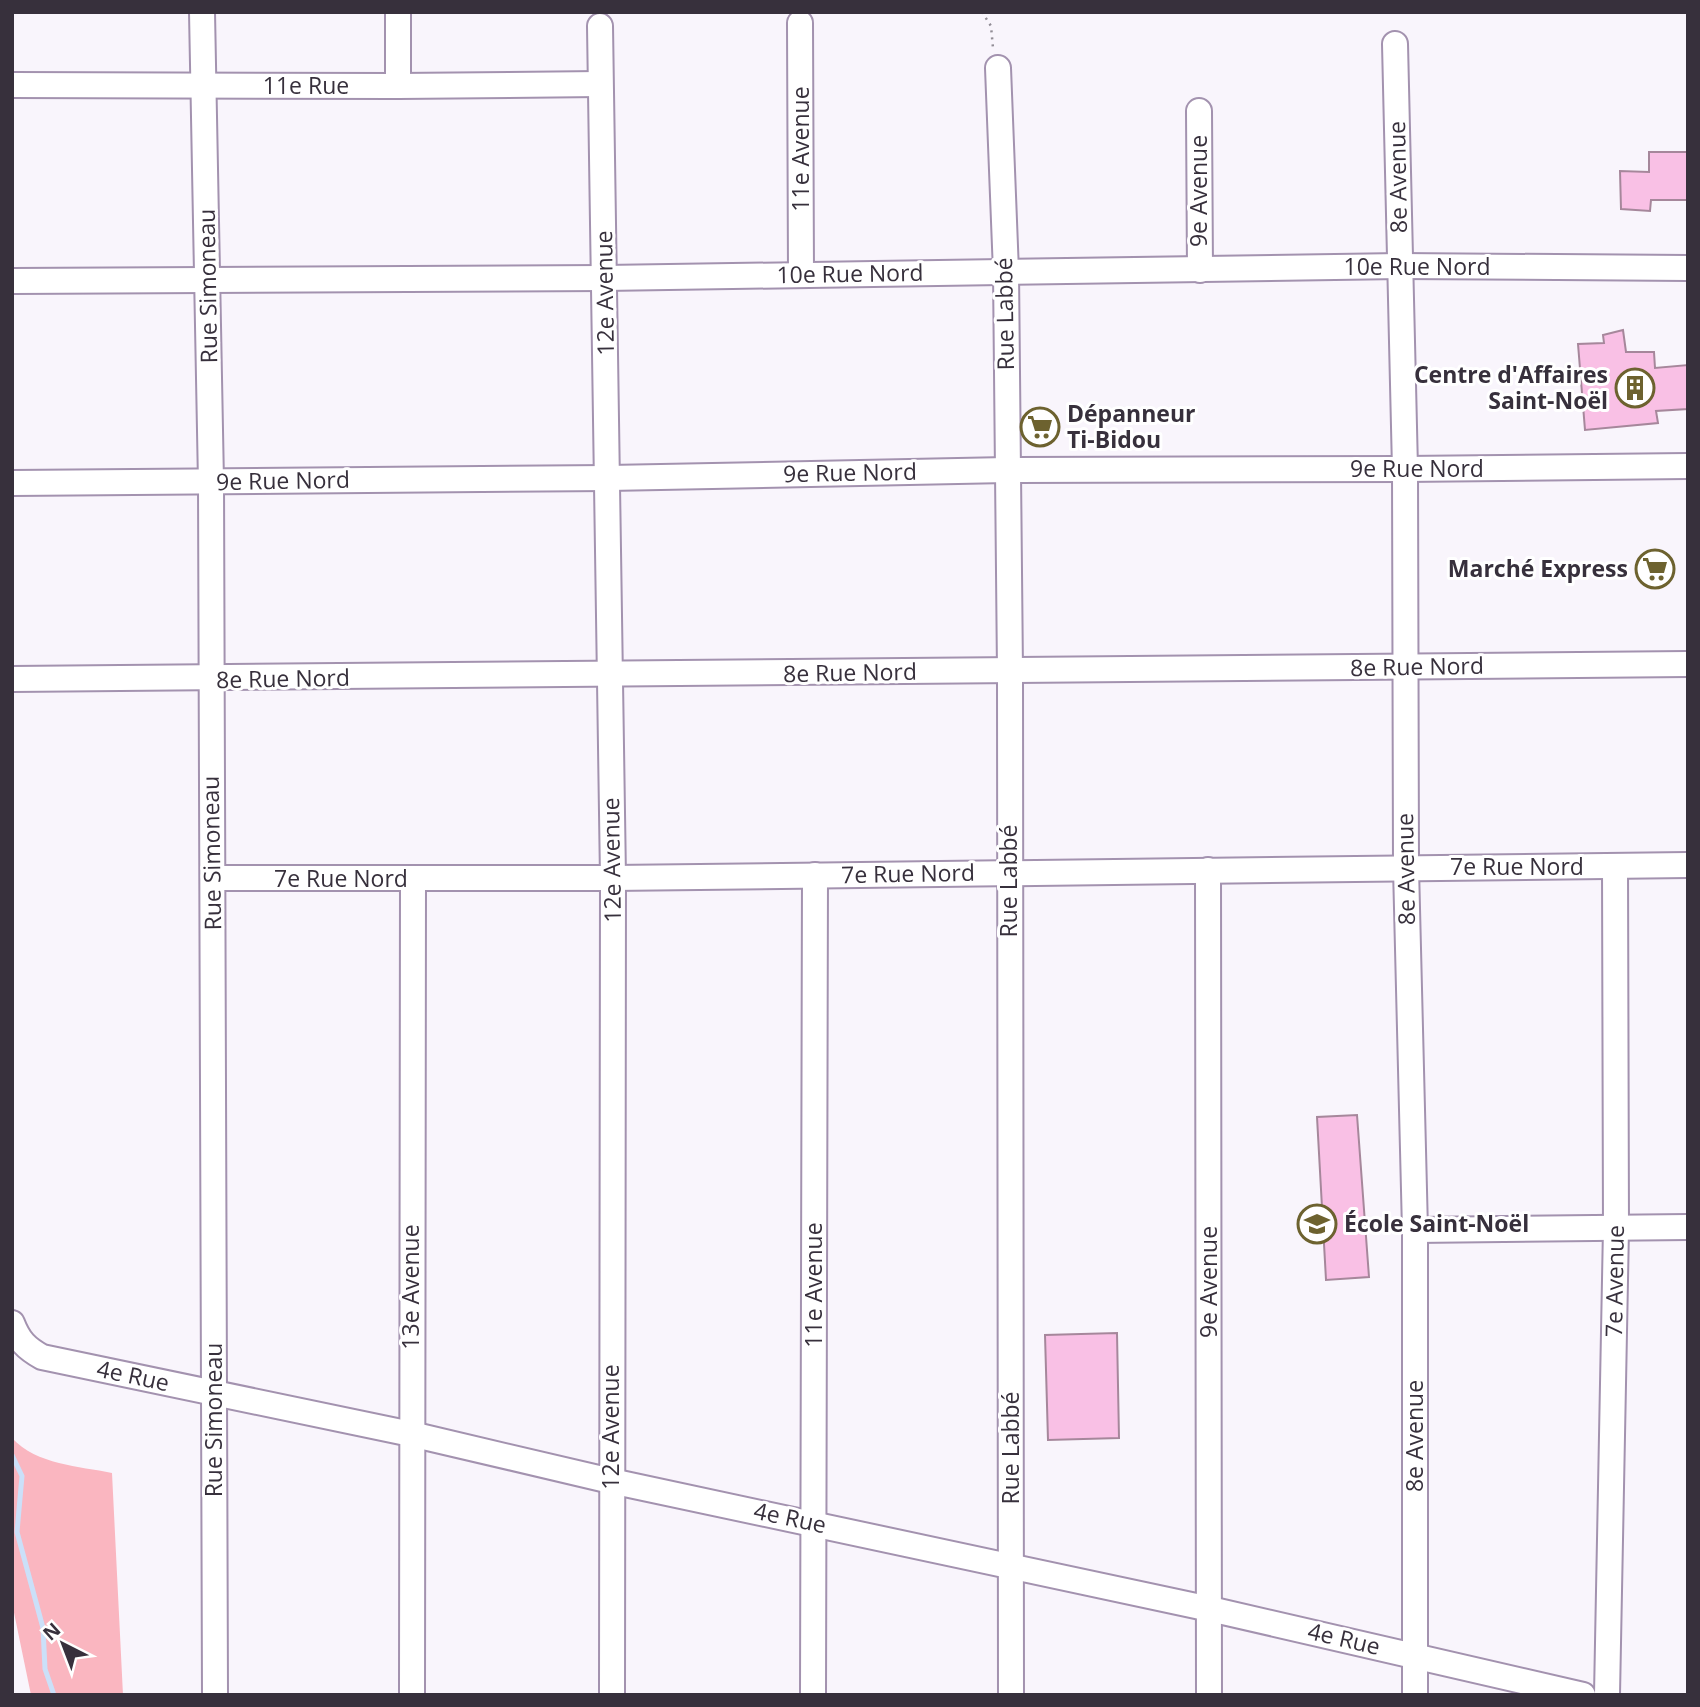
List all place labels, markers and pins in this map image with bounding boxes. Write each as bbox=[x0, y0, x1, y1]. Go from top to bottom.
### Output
place label: Centre d'Affaires Saint-Noël bbox=[1414, 358, 1608, 416]
building icon: Centre d'Affaires Saint-Noël bbox=[1614, 367, 1656, 409]
place label: Dépanneur Ti-Bidou bbox=[1067, 397, 1195, 455]
supermarket icon: Dépanneur Ti-Bidou bbox=[1019, 406, 1061, 448]
supermarket icon: Marché Express bbox=[1634, 548, 1676, 590]
place label: Marché Express bbox=[1448, 552, 1628, 584]
school or university icon: École Saint-Noël bbox=[1296, 1203, 1338, 1245]
place label: École Saint-Noël bbox=[1344, 1207, 1529, 1239]

